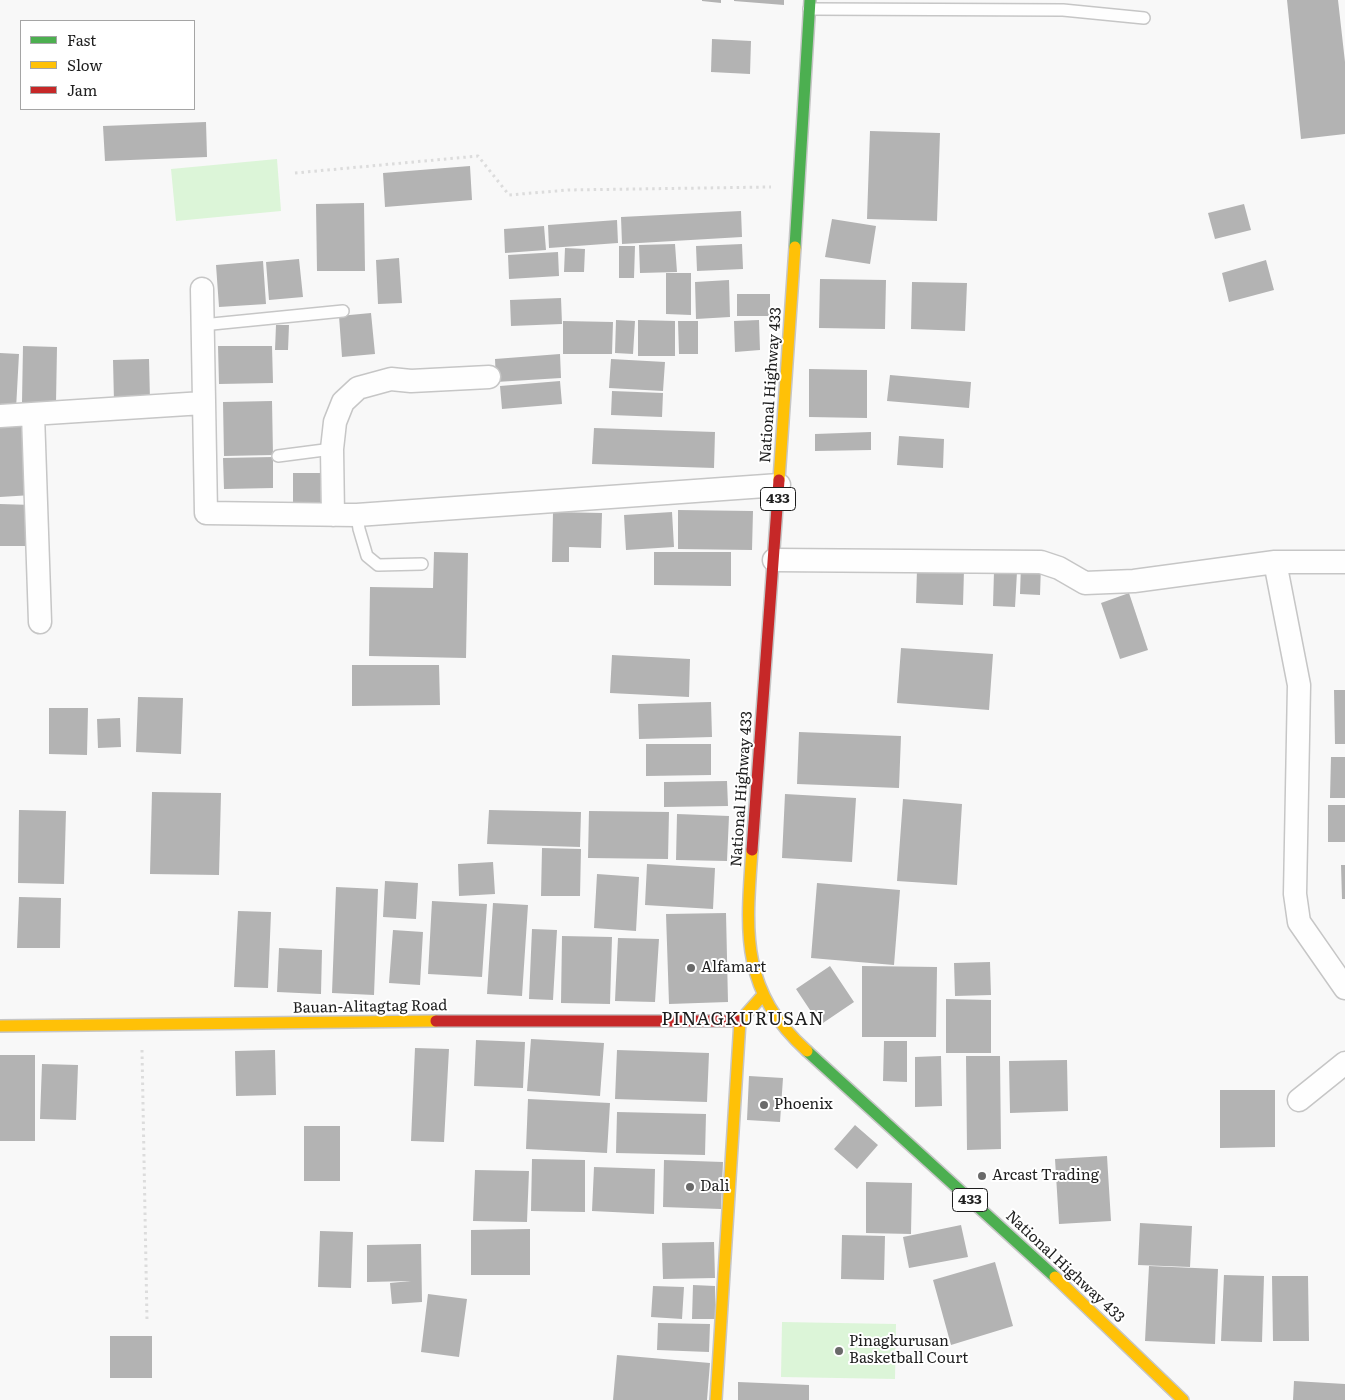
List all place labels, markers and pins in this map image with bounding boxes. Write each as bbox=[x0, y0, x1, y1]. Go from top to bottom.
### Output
place label: Alfamart bbox=[701, 959, 766, 977]
marker: Alfamart bbox=[685, 962, 697, 974]
place label: Phoenix bbox=[774, 1096, 833, 1114]
marker: Phoenix bbox=[758, 1099, 770, 1111]
place label: Arcast Trading bbox=[992, 1167, 1099, 1185]
marker: Arcast Trading bbox=[976, 1170, 988, 1182]
place label: Dali bbox=[700, 1178, 730, 1196]
marker: Dali bbox=[684, 1181, 696, 1193]
place label: Pinagkurusan Basketball Court bbox=[849, 1333, 968, 1368]
marker: Pinagkurusan Basketball Court bbox=[833, 1345, 845, 1357]

